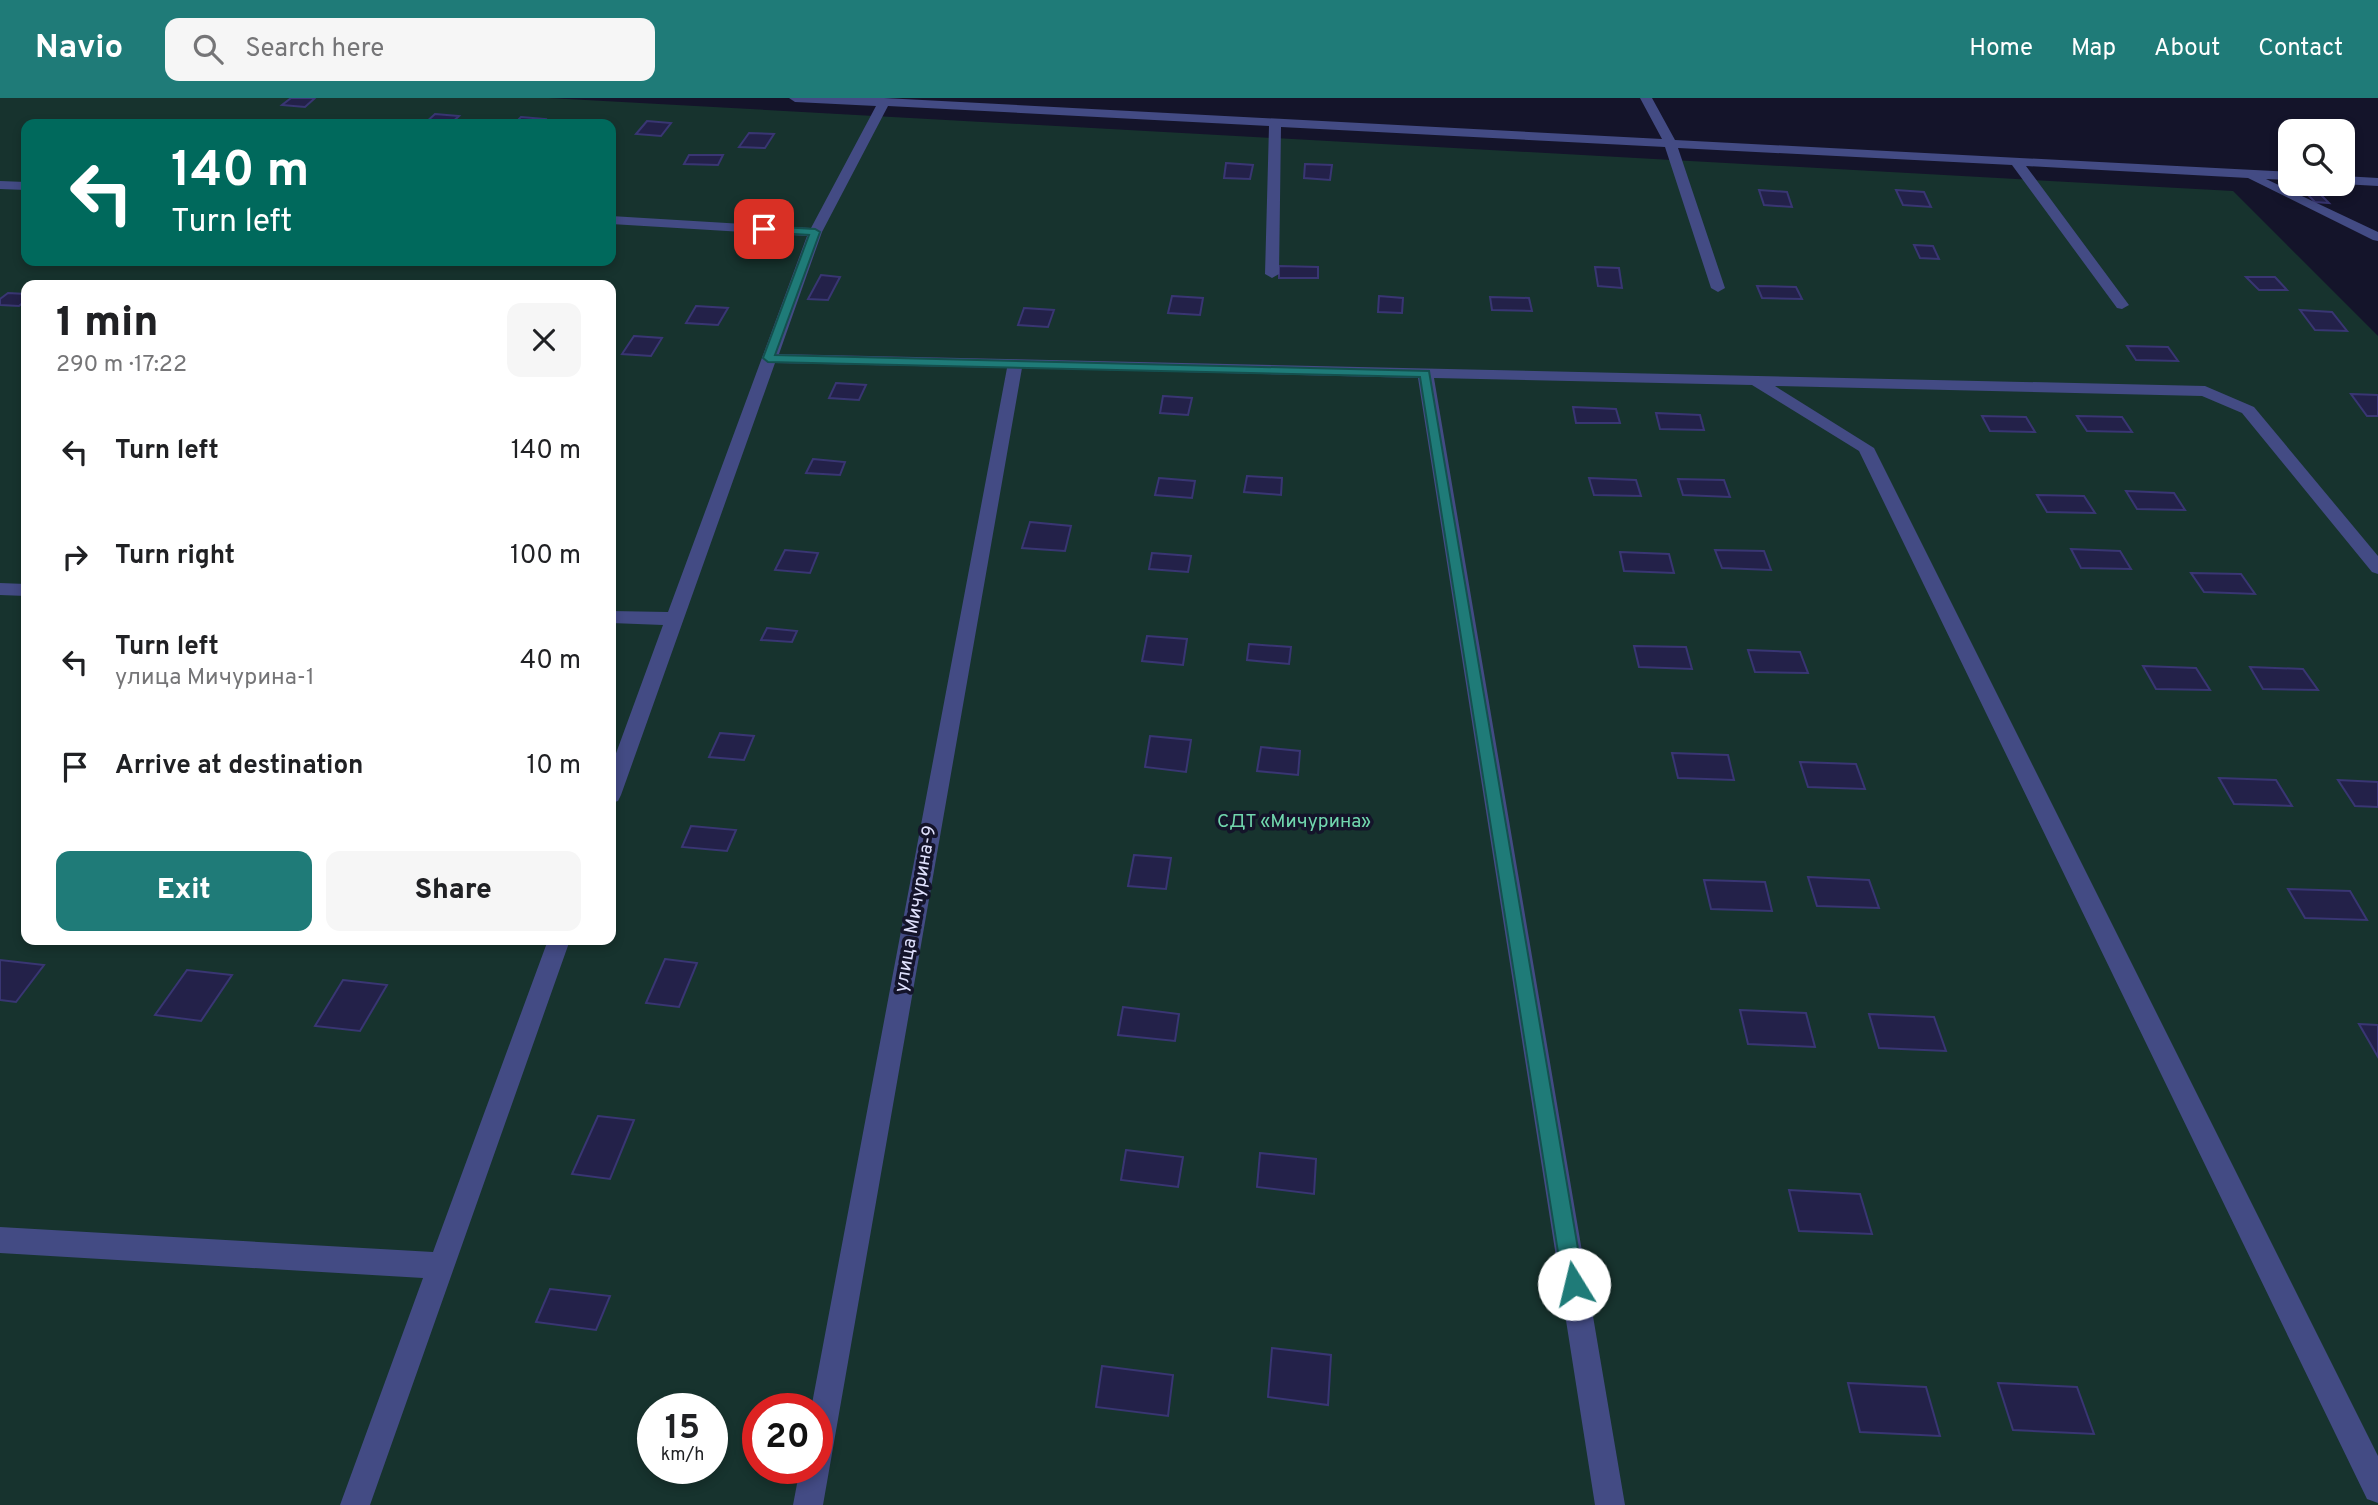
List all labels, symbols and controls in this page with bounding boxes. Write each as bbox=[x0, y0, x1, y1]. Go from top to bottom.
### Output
search box bbox=[165, 18, 655, 81]
text: Navio bbox=[35, 28, 123, 70]
icon: search bbox=[189, 30, 227, 68]
text: Search here bbox=[245, 33, 384, 66]
text: Home bbox=[1969, 34, 2033, 64]
text: Map bbox=[2071, 34, 2116, 64]
text: About bbox=[2154, 34, 2220, 64]
text: Contact bbox=[2258, 34, 2343, 64]
map controls bbox=[2278, 119, 2355, 196]
button: search bbox=[2278, 119, 2355, 196]
text: 140 m bbox=[171, 142, 310, 204]
icon: left bbox=[56, 147, 147, 238]
pin bbox=[734, 199, 794, 259]
text: Turn left bbox=[171, 203, 292, 243]
icon: arrive bbox=[745, 210, 783, 248]
text: 1 min bbox=[56, 298, 159, 351]
button: close bbox=[507, 303, 581, 377]
text: 290 m · 17:22 bbox=[56, 351, 187, 380]
icon: left bbox=[56, 433, 94, 471]
text: Turn left bbox=[115, 435, 219, 468]
text: 140 m bbox=[511, 435, 581, 468]
icon: right bbox=[56, 538, 94, 576]
text: Turn right bbox=[115, 540, 235, 573]
text: 100 m bbox=[510, 540, 581, 573]
text: Turn left bbox=[115, 631, 219, 664]
icon: left bbox=[56, 643, 94, 681]
text: 40 m bbox=[520, 645, 581, 678]
text: улица Мичурина-1 bbox=[115, 664, 315, 693]
icon: arrive bbox=[56, 748, 94, 786]
text: Arrive at destination bbox=[115, 750, 363, 783]
text: 10 m bbox=[526, 750, 581, 783]
park label: СДТ «Мичурина» bbox=[1217, 810, 1371, 834]
street label: улица Мичурина-9 bbox=[889, 824, 943, 994]
button: Exit bbox=[56, 851, 312, 931]
button: Share bbox=[326, 851, 581, 931]
position arrow bbox=[1537, 1247, 1611, 1321]
speed limit sign: 20 bbox=[742, 1393, 833, 1484]
text: 15 bbox=[665, 1407, 700, 1451]
text: km/h bbox=[661, 1444, 704, 1467]

